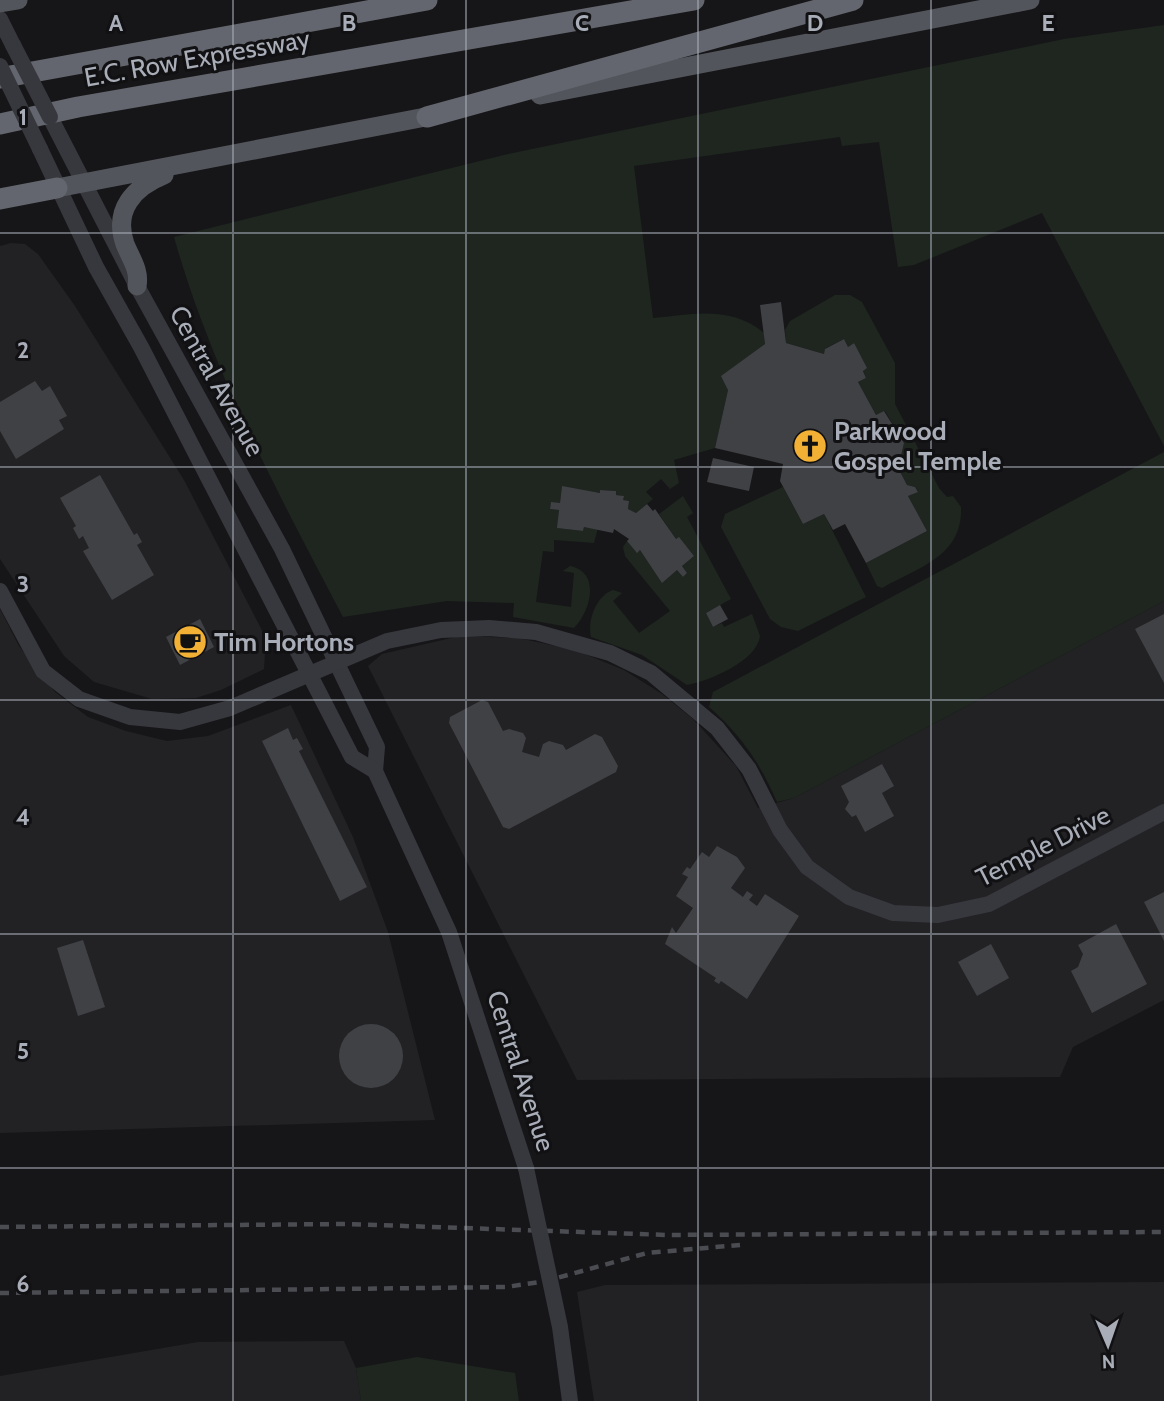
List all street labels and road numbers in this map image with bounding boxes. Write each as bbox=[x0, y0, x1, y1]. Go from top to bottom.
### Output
street label: E.C. Row Expressway bbox=[82, 22, 312, 94]
street label: Central Avenue bbox=[163, 300, 271, 462]
street label: Temple Drive bbox=[971, 799, 1115, 893]
street label: Central Avenue bbox=[480, 987, 562, 1155]

